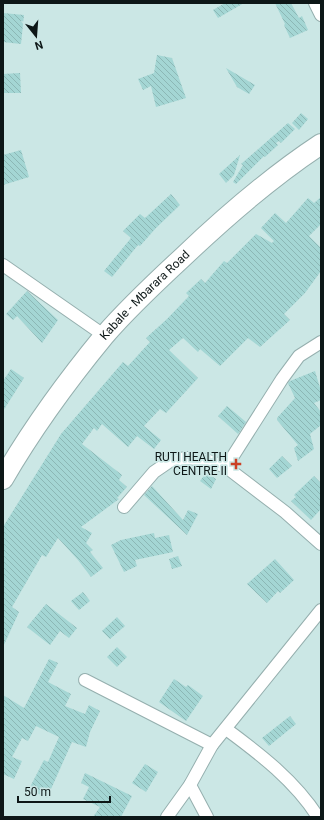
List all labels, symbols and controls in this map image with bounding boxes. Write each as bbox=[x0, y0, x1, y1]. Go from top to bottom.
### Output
north arrow bbox=[16, 16, 56, 56]
text: N bbox=[33, 38, 44, 53]
street label: Kabale - Mbarara Road bbox=[97, 247, 193, 343]
place label: RUTI HEALTH CENTRE II bbox=[155, 450, 227, 478]
marker: RUTI HEALTH CENTRE II bbox=[230, 458, 242, 470]
scale bar bbox=[18, 778, 110, 804]
text: 50 m bbox=[24, 785, 51, 799]

